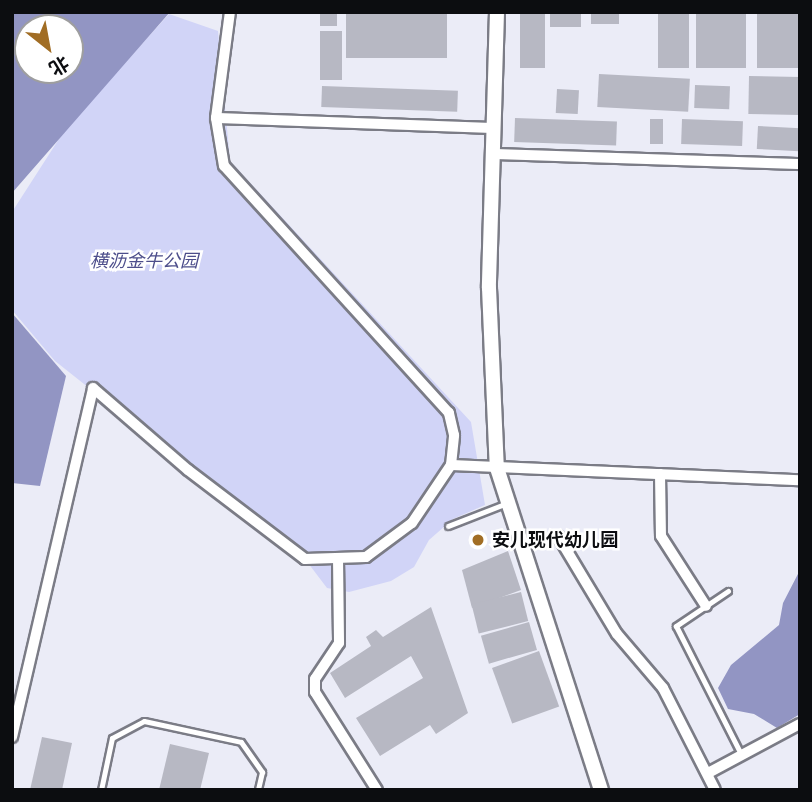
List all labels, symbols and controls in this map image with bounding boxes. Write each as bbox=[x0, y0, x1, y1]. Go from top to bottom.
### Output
north arrow bbox=[14, 14, 84, 84]
text: 北 bbox=[45, 52, 73, 80]
park label: 横沥金牛公园 bbox=[90, 250, 198, 272]
place label: 安儿现代幼儿园 bbox=[492, 529, 618, 551]
marker: 安儿现代幼儿园 bbox=[470, 532, 486, 548]

